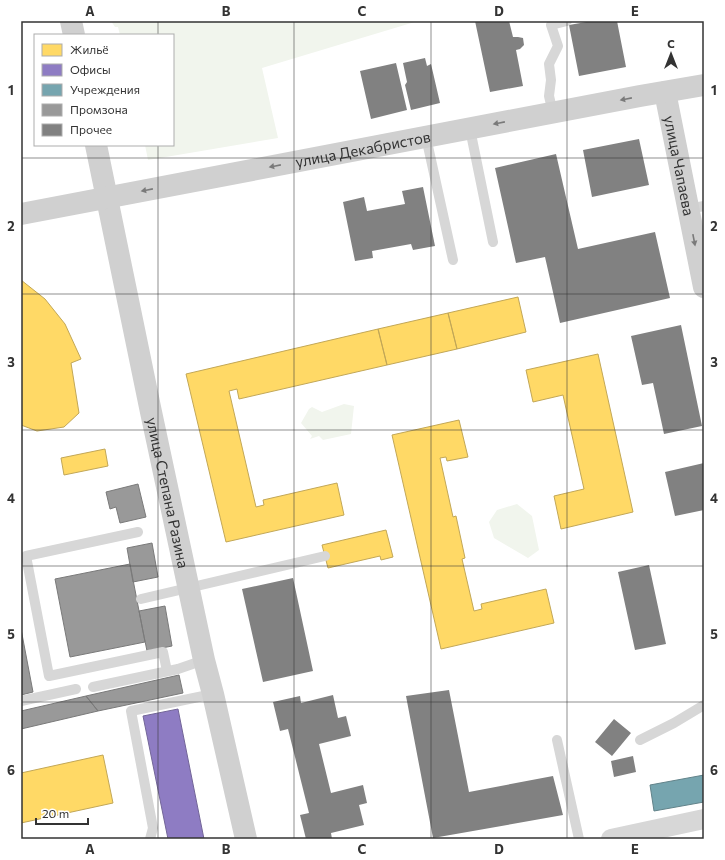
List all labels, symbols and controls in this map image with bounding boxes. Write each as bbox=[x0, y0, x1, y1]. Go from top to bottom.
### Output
text: A bbox=[85, 3, 95, 19]
text: B bbox=[222, 3, 231, 19]
text: C bbox=[358, 3, 367, 19]
text: D bbox=[494, 3, 504, 19]
text: E bbox=[631, 3, 639, 19]
legend bbox=[34, 34, 174, 146]
north arrow bbox=[651, 34, 691, 74]
text: С bbox=[667, 37, 675, 50]
text: Жильё bbox=[70, 42, 109, 56]
text: Офисы bbox=[70, 62, 111, 76]
text: 1 bbox=[8, 82, 14, 98]
text: Учреждения bbox=[70, 82, 140, 96]
text: 1 bbox=[711, 82, 717, 98]
one-way arrow bbox=[620, 96, 632, 102]
text: Промзона bbox=[70, 102, 128, 116]
street label: улица Чапаева bbox=[661, 114, 699, 217]
one-way arrow bbox=[492, 120, 505, 126]
text: Прочее bbox=[70, 122, 112, 136]
street label: улица Декабристов bbox=[294, 127, 432, 171]
one-way arrow bbox=[268, 163, 281, 169]
one-way arrow bbox=[141, 187, 153, 193]
text: 2 bbox=[7, 218, 15, 234]
text: 2 bbox=[710, 218, 718, 234]
one-way arrow bbox=[692, 233, 698, 246]
text: 3 bbox=[7, 354, 15, 370]
text: 3 bbox=[710, 354, 718, 370]
street label: улица Степана Разина bbox=[143, 415, 193, 570]
text: 4 bbox=[7, 490, 15, 506]
text: 4 bbox=[710, 490, 718, 506]
text: 5 bbox=[7, 626, 15, 642]
text: 5 bbox=[710, 626, 718, 642]
text: 6 bbox=[7, 762, 15, 778]
text: 6 bbox=[710, 762, 718, 778]
scale bar bbox=[36, 800, 88, 826]
text: 20 m bbox=[42, 806, 69, 820]
text: A bbox=[85, 841, 95, 857]
text: B bbox=[222, 841, 231, 857]
text: C bbox=[358, 841, 367, 857]
text: D bbox=[494, 841, 504, 857]
text: E bbox=[631, 841, 639, 857]

